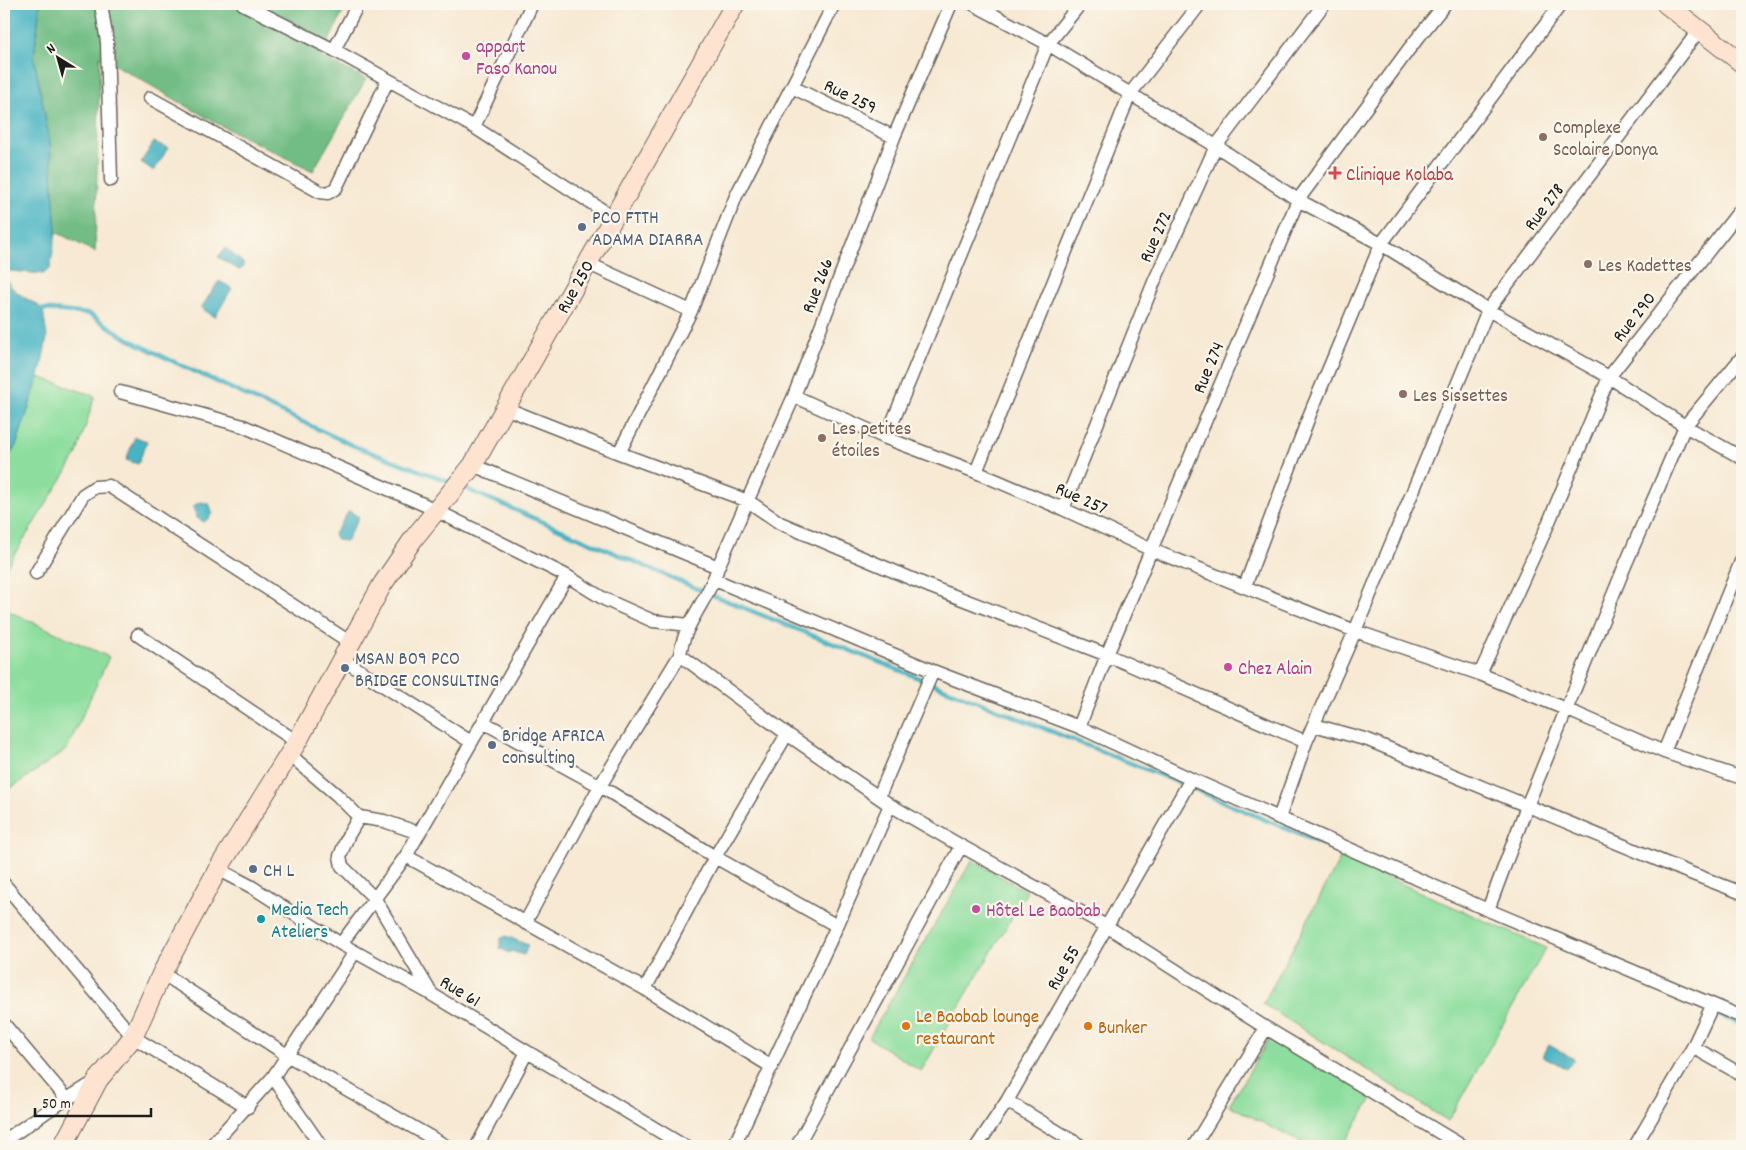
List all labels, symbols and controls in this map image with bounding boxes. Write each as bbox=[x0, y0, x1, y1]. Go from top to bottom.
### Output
north arrow bbox=[32, 32, 82, 82]
place label: appart Faso Kanou bbox=[476, 35, 557, 84]
text: N bbox=[43, 39, 60, 59]
marker: appart Faso Kanou bbox=[460, 50, 472, 62]
street label: Rue 259 bbox=[818, 74, 881, 123]
place label: Complexe Scolaire Donya bbox=[1553, 116, 1659, 165]
marker: Complexe Scolaire Donya bbox=[1537, 131, 1549, 143]
place label: Clinique Kolaba bbox=[1346, 163, 1454, 190]
marker: Clinique Kolaba bbox=[1328, 166, 1342, 180]
street label: Rue 278 bbox=[1519, 179, 1573, 238]
place label: PCO FTTH ADAMA DIARRA bbox=[592, 206, 703, 255]
street label: Rue 272 bbox=[1134, 207, 1181, 268]
marker: PCO FTTH ADAMA DIARRA bbox=[576, 221, 588, 233]
place label: Les Kadettes bbox=[1598, 254, 1692, 281]
street label: Rue 266 bbox=[796, 255, 842, 318]
street label: Rue 250 bbox=[551, 256, 603, 319]
marker: Les Kadettes bbox=[1582, 258, 1594, 270]
street label: Rue 290 bbox=[1607, 287, 1664, 349]
street label: Rue 274 bbox=[1187, 338, 1233, 398]
place label: Les Sissettes bbox=[1413, 384, 1508, 411]
marker: Les Sissettes bbox=[1397, 388, 1409, 400]
place label: Les petites étoiles bbox=[832, 417, 911, 466]
marker: Les petites étoiles bbox=[816, 432, 828, 444]
street label: Rue 257 bbox=[1050, 477, 1111, 524]
place label: MSAN B09 PCO BRIDGE CONSULTING bbox=[355, 647, 499, 696]
place label: Chez Alain bbox=[1238, 657, 1312, 684]
marker: Chez Alain bbox=[1222, 661, 1234, 673]
marker: MSAN B09 PCO BRIDGE CONSULTING bbox=[339, 662, 351, 674]
place label: Bridge AFRICA consulting bbox=[502, 724, 605, 773]
marker: Bridge AFRICA consulting bbox=[486, 739, 498, 751]
place label: CH L bbox=[263, 859, 294, 886]
marker: CH L bbox=[247, 863, 259, 875]
place label: Media Tech Ateliers bbox=[271, 898, 348, 947]
place label: Hôtel Le Baobab bbox=[986, 899, 1101, 926]
marker: Hôtel Le Baobab bbox=[970, 903, 982, 915]
marker: Media Tech Ateliers bbox=[255, 913, 267, 925]
street label: Rue 55 bbox=[1041, 941, 1089, 996]
street label: Rue 61 bbox=[434, 970, 485, 1016]
place label: Le Baobab lounge restaurant bbox=[916, 1005, 1039, 1054]
place label: Bunker bbox=[1098, 1016, 1147, 1043]
marker: Le Baobab lounge restaurant bbox=[900, 1020, 912, 1032]
marker: Bunker bbox=[1082, 1020, 1094, 1032]
scale bar bbox=[35, 1085, 151, 1117]
text: 50 m bbox=[42, 1094, 71, 1116]

